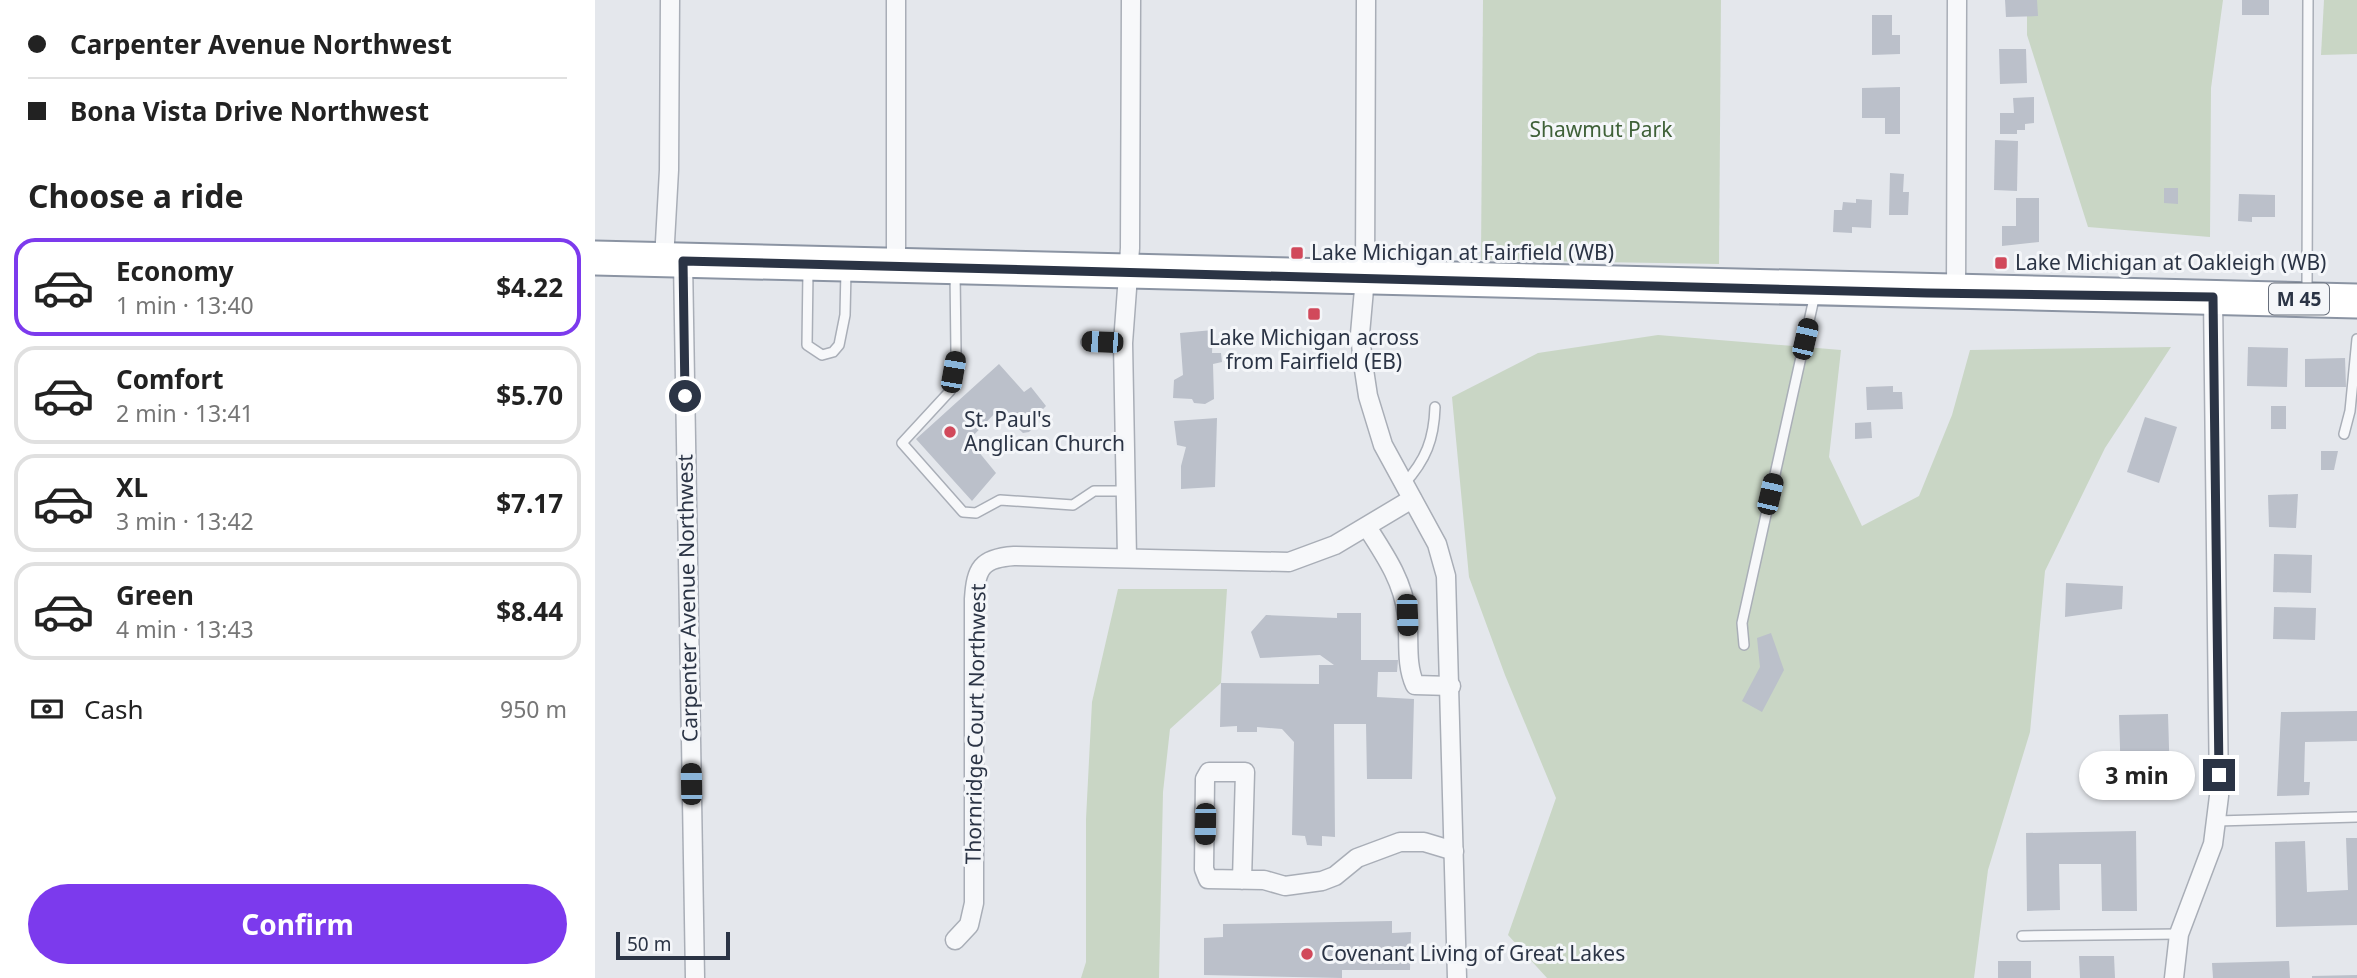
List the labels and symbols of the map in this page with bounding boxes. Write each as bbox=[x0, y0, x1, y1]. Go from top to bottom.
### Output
park label: Shawmut Park bbox=[1530, 115, 1673, 143]
place label: Lake Michigan at Fairfield (WB) bbox=[1311, 238, 1614, 266]
marker: Lake Michigan at Fairfield (WB) bbox=[1289, 245, 1305, 261]
place label: Lake Michigan at Oakleigh (WB) bbox=[2015, 248, 2326, 276]
marker: Lake Michigan at Oakleigh (WB) bbox=[1993, 255, 2009, 271]
road number: M 45 bbox=[2269, 284, 2329, 314]
marker: Lake Michigan across from Fairfield (EB) bbox=[1306, 306, 1322, 322]
car bbox=[1791, 316, 1820, 362]
place label: Lake Michigan across from Fairfield (EB) bbox=[1209, 323, 1419, 375]
car bbox=[1081, 331, 1124, 353]
car bbox=[940, 349, 967, 395]
route start bbox=[669, 380, 701, 412]
place label: St. Paul's Anglican Church bbox=[964, 405, 1125, 457]
marker: St. Paul's Anglican Church bbox=[942, 424, 958, 440]
street label: Carpenter Avenue Northwest bbox=[670, 453, 704, 742]
car bbox=[1756, 471, 1785, 517]
street label: Thornridge Court Northwest bbox=[959, 583, 991, 865]
car bbox=[1396, 594, 1419, 636]
callout: 3 min bbox=[2079, 750, 2195, 800]
route end bbox=[2203, 759, 2235, 791]
car bbox=[681, 763, 702, 805]
car bbox=[1195, 803, 1216, 845]
scale bar bbox=[616, 929, 730, 961]
place label: Covenant Living of Great Lakes bbox=[1321, 939, 1625, 967]
marker: Covenant Living of Great Lakes bbox=[1299, 946, 1315, 962]

